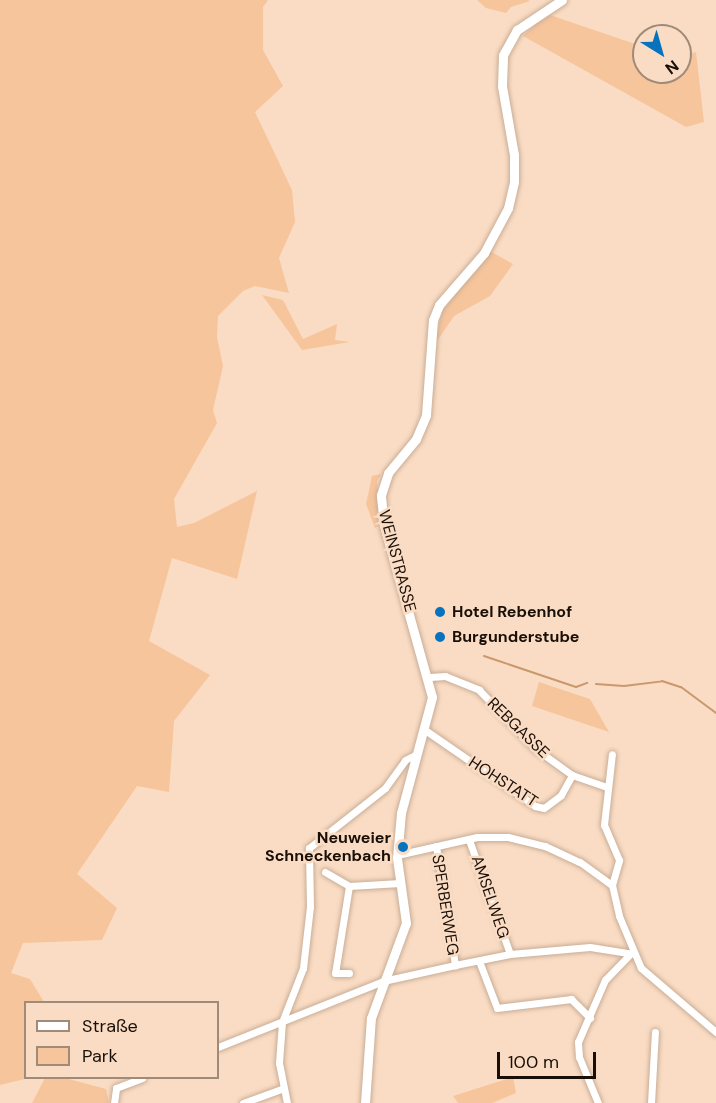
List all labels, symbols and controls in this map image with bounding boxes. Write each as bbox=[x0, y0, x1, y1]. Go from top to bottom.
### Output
north arrow bbox=[632, 24, 692, 84]
text: N bbox=[661, 55, 683, 79]
street label: WEINSTRASSE bbox=[374, 508, 420, 614]
place label: Hotel Rebenhof bbox=[452, 602, 572, 622]
marker: Hotel Rebenhof bbox=[433, 605, 447, 619]
place label: Burgunderstube bbox=[452, 627, 580, 647]
marker: Burgunderstube bbox=[433, 630, 447, 644]
street label: REBGASSE bbox=[483, 694, 553, 762]
street label: HOHSTATT bbox=[465, 753, 541, 811]
place label: Neuweier Schneckenbach bbox=[265, 828, 391, 866]
marker: Neuweier Schneckenbach bbox=[396, 840, 410, 854]
street label: SPERBERWEG bbox=[428, 853, 462, 957]
street label: AMSELWEG bbox=[467, 853, 513, 941]
legend bbox=[24, 1001, 219, 1079]
text: Straße bbox=[82, 1014, 138, 1038]
scale bar bbox=[500, 1040, 599, 1078]
text: Park bbox=[82, 1044, 118, 1068]
text: 100 m bbox=[508, 1050, 559, 1074]

